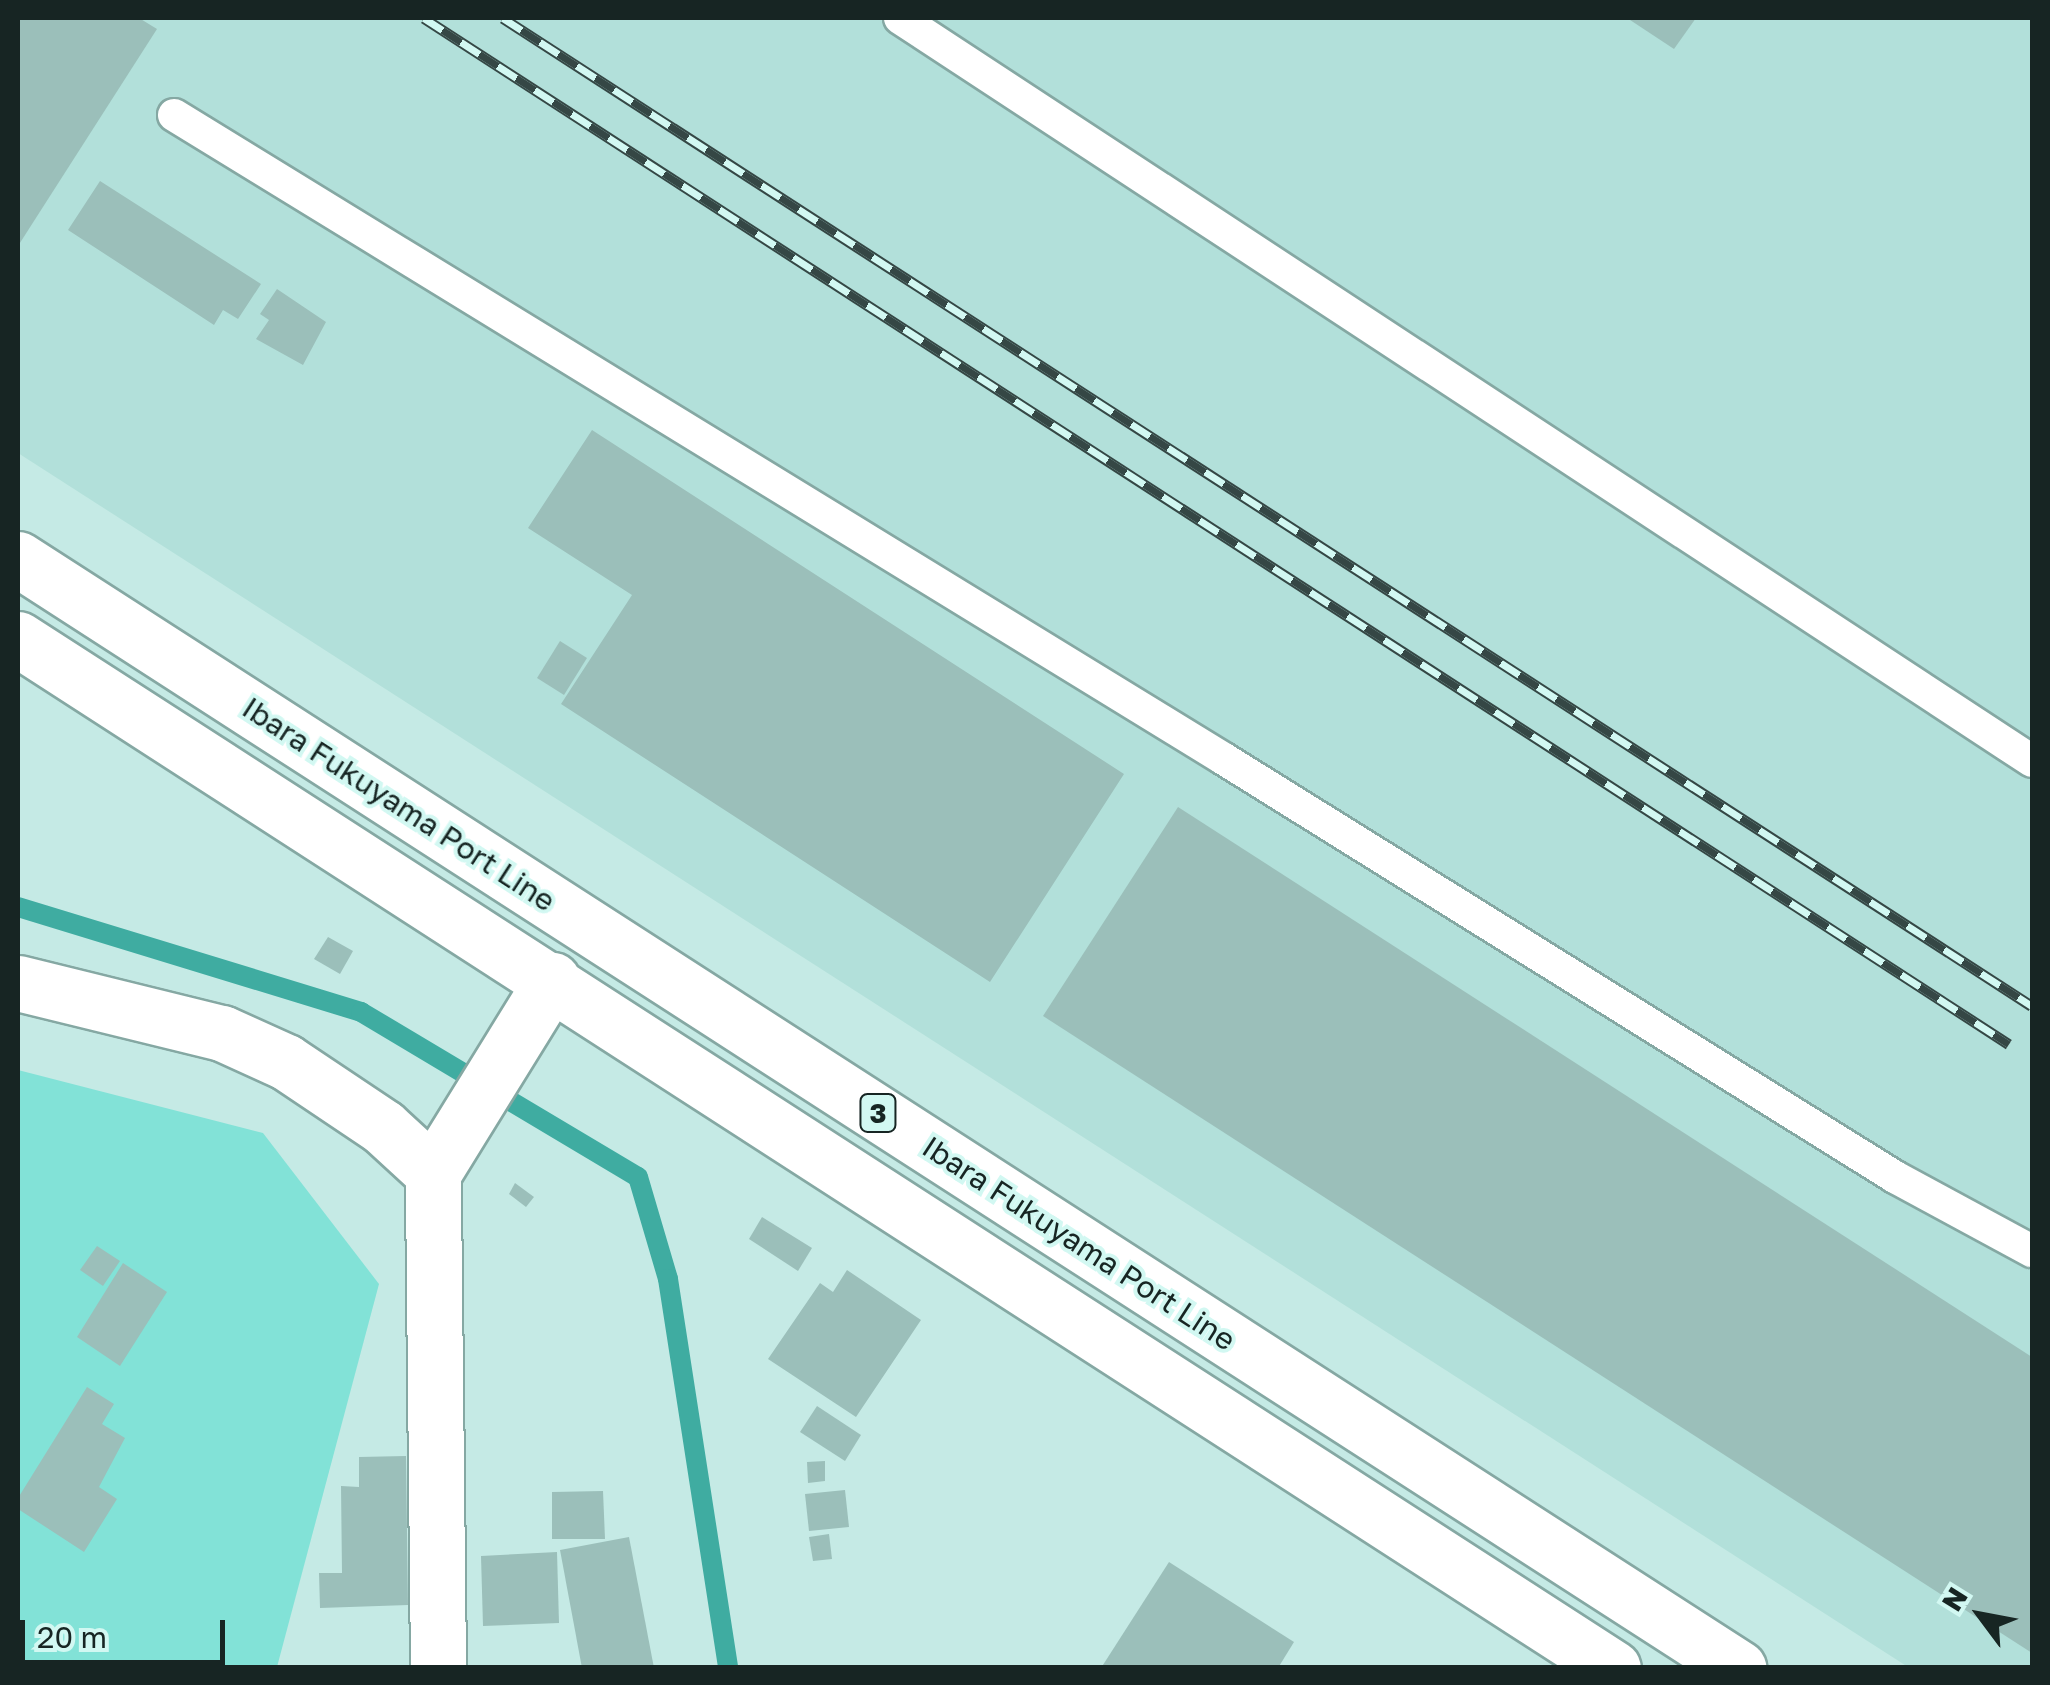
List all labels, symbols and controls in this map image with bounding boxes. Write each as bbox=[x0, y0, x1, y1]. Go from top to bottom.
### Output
street label: Ibara Fukuyama Port Line bbox=[236, 689, 562, 919]
road number: 3 bbox=[858, 1090, 898, 1136]
street label: Ibara Fukuyama Port Line bbox=[916, 1128, 1242, 1358]
north arrow bbox=[1930, 1565, 2030, 1665]
text: N bbox=[1935, 1581, 1974, 1617]
scale bar bbox=[25, 1600, 230, 1662]
text: 20 m bbox=[37, 1619, 107, 1655]

